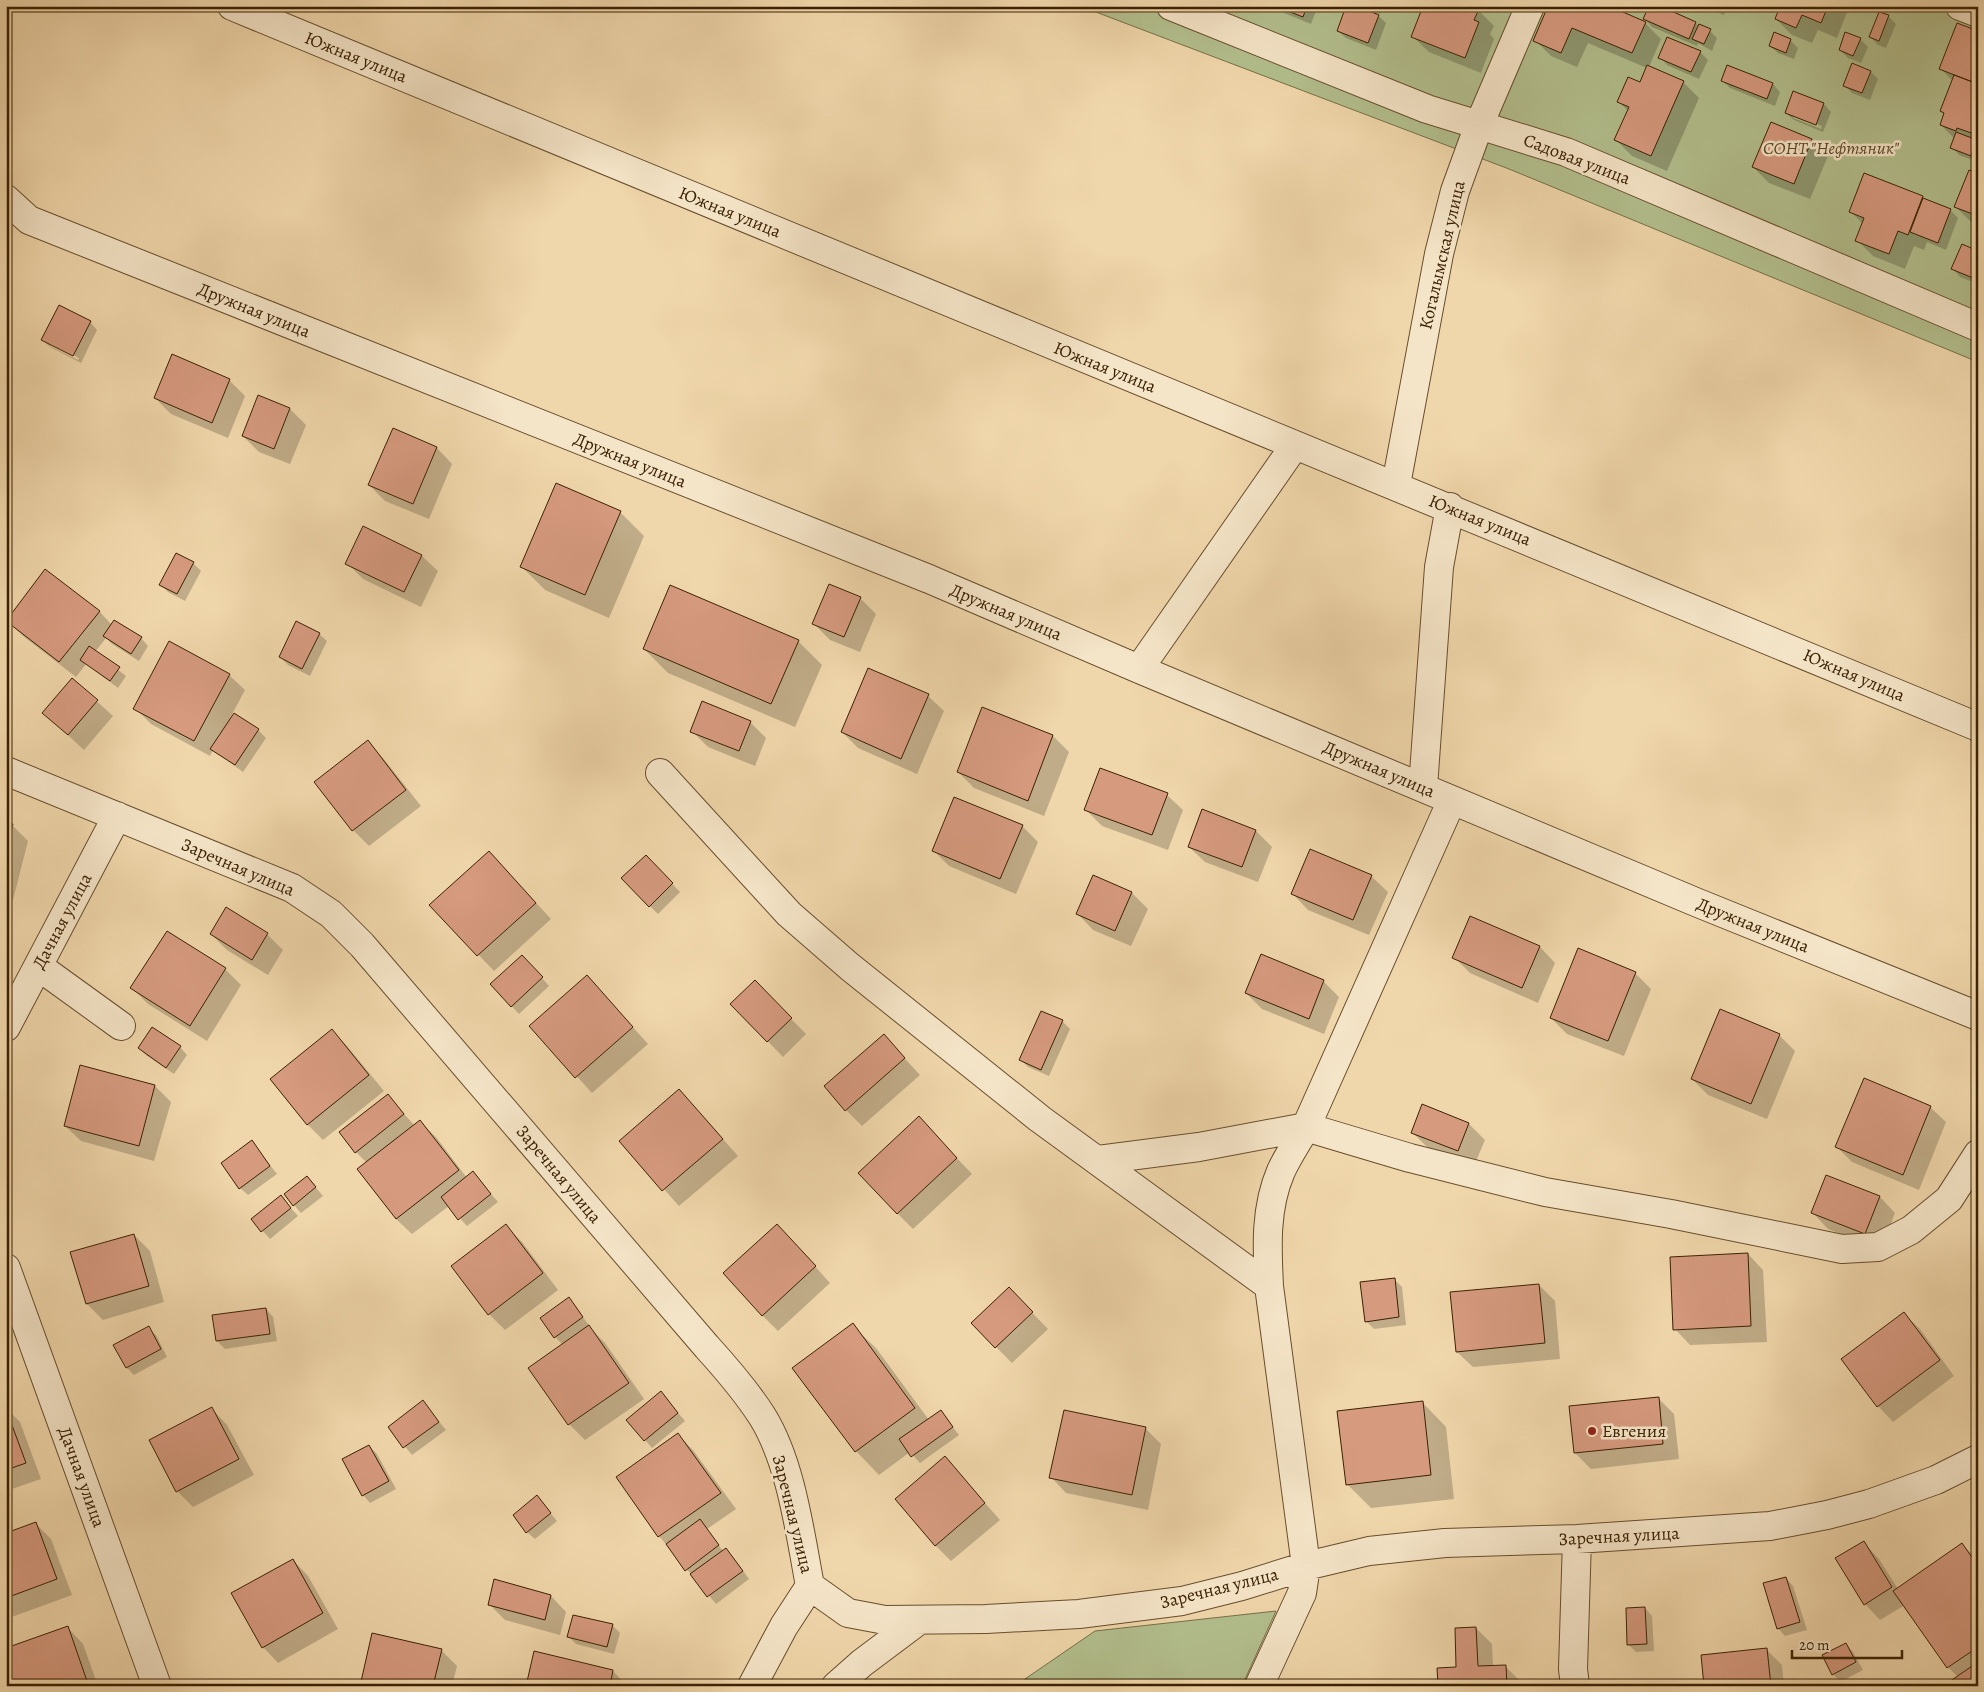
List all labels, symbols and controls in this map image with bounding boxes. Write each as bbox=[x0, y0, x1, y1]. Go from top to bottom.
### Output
street label: Южная улица bbox=[301, 26, 411, 89]
street label: Садовая улица bbox=[1520, 128, 1634, 191]
park label: СОНТ "Нефтяник" bbox=[1763, 136, 1900, 160]
street label: Когалымская улица bbox=[1413, 177, 1471, 332]
street label: Южная улица bbox=[675, 181, 785, 244]
street label: Дружная улица bbox=[194, 277, 314, 344]
street label: Южная улица bbox=[1050, 336, 1160, 399]
street label: Дружная улица bbox=[570, 427, 690, 494]
street label: Южная улица bbox=[1425, 489, 1535, 552]
street label: Дружная улица bbox=[946, 578, 1066, 647]
street label: Южная улица bbox=[1799, 643, 1909, 708]
street label: Дружная улица bbox=[1319, 735, 1439, 804]
street label: Заречная улица bbox=[178, 832, 299, 902]
street label: Дачная улица bbox=[27, 868, 98, 973]
street label: Дружная улица bbox=[1693, 892, 1813, 959]
street label: Заречная улица bbox=[511, 1120, 608, 1229]
place label: Евгения bbox=[1602, 1419, 1666, 1443]
street label: Дачная улица bbox=[53, 1423, 112, 1531]
marker: Евгения bbox=[1586, 1425, 1598, 1437]
street label: Заречная улица bbox=[767, 1452, 819, 1576]
street label: Заречная улица bbox=[1558, 1521, 1681, 1551]
street label: Заречная улица bbox=[1157, 1562, 1281, 1614]
scale bar bbox=[1792, 1627, 1902, 1659]
text: 20 m bbox=[1799, 1635, 1830, 1655]

